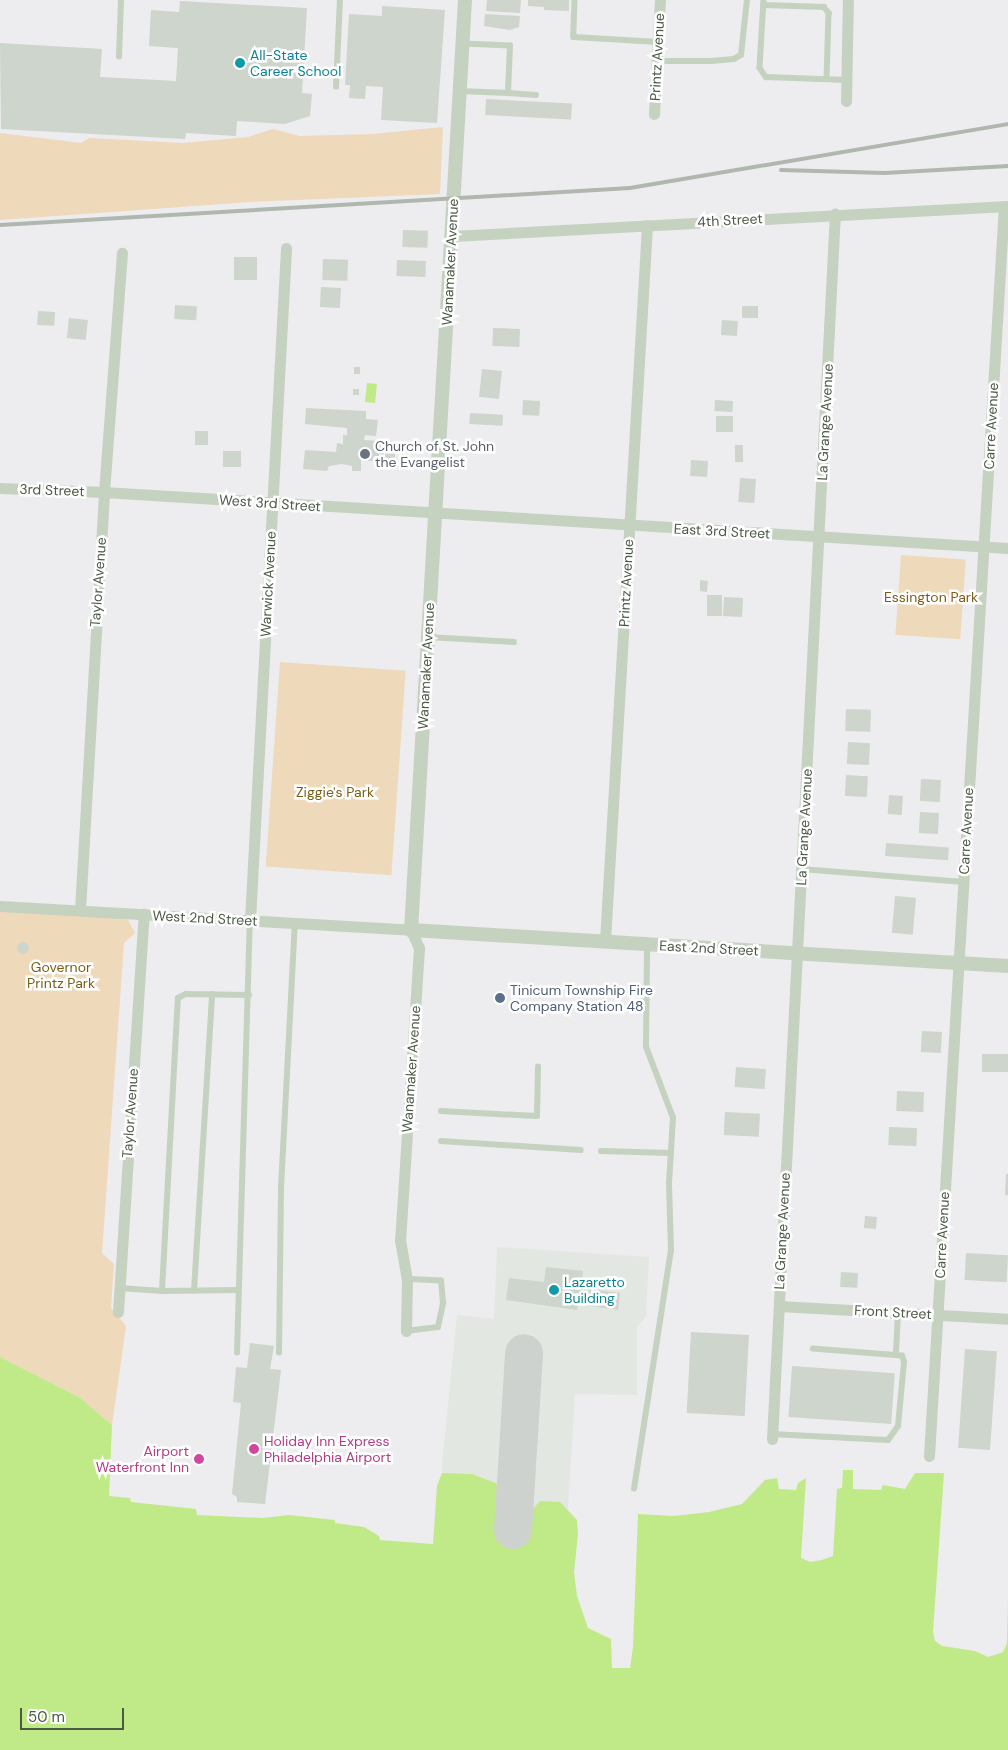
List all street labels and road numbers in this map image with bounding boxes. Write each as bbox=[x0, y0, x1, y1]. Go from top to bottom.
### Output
street label: Printz Avenue bbox=[646, 13, 668, 101]
street label: Wanamaker Avenue bbox=[438, 198, 462, 326]
street label: 4th Street bbox=[697, 210, 763, 230]
street label: La Grange Avenue bbox=[814, 363, 836, 481]
street label: Carre Avenue bbox=[980, 382, 1002, 470]
street label: 3rd Street bbox=[19, 480, 85, 500]
street label: West 3rd Street bbox=[218, 491, 322, 515]
street label: East 3rd Street bbox=[673, 520, 771, 542]
street label: Warwick Avenue bbox=[257, 531, 279, 637]
street label: Taylor Avenue bbox=[86, 537, 110, 627]
street label: Printz Avenue bbox=[615, 539, 637, 627]
street label: Wanamaker Avenue bbox=[414, 602, 438, 730]
street label: La Grange Avenue bbox=[793, 768, 815, 886]
street label: Carre Avenue bbox=[955, 787, 977, 875]
street label: West 2nd Street bbox=[152, 907, 258, 929]
street label: East 2nd Street bbox=[659, 937, 759, 959]
street label: Wanamaker Avenue bbox=[398, 1005, 424, 1133]
street label: Taylor Avenue bbox=[118, 1068, 142, 1158]
street label: La Grange Avenue bbox=[771, 1172, 793, 1290]
street label: Carre Avenue bbox=[931, 1191, 953, 1279]
street label: Front Street bbox=[854, 1302, 932, 1322]

